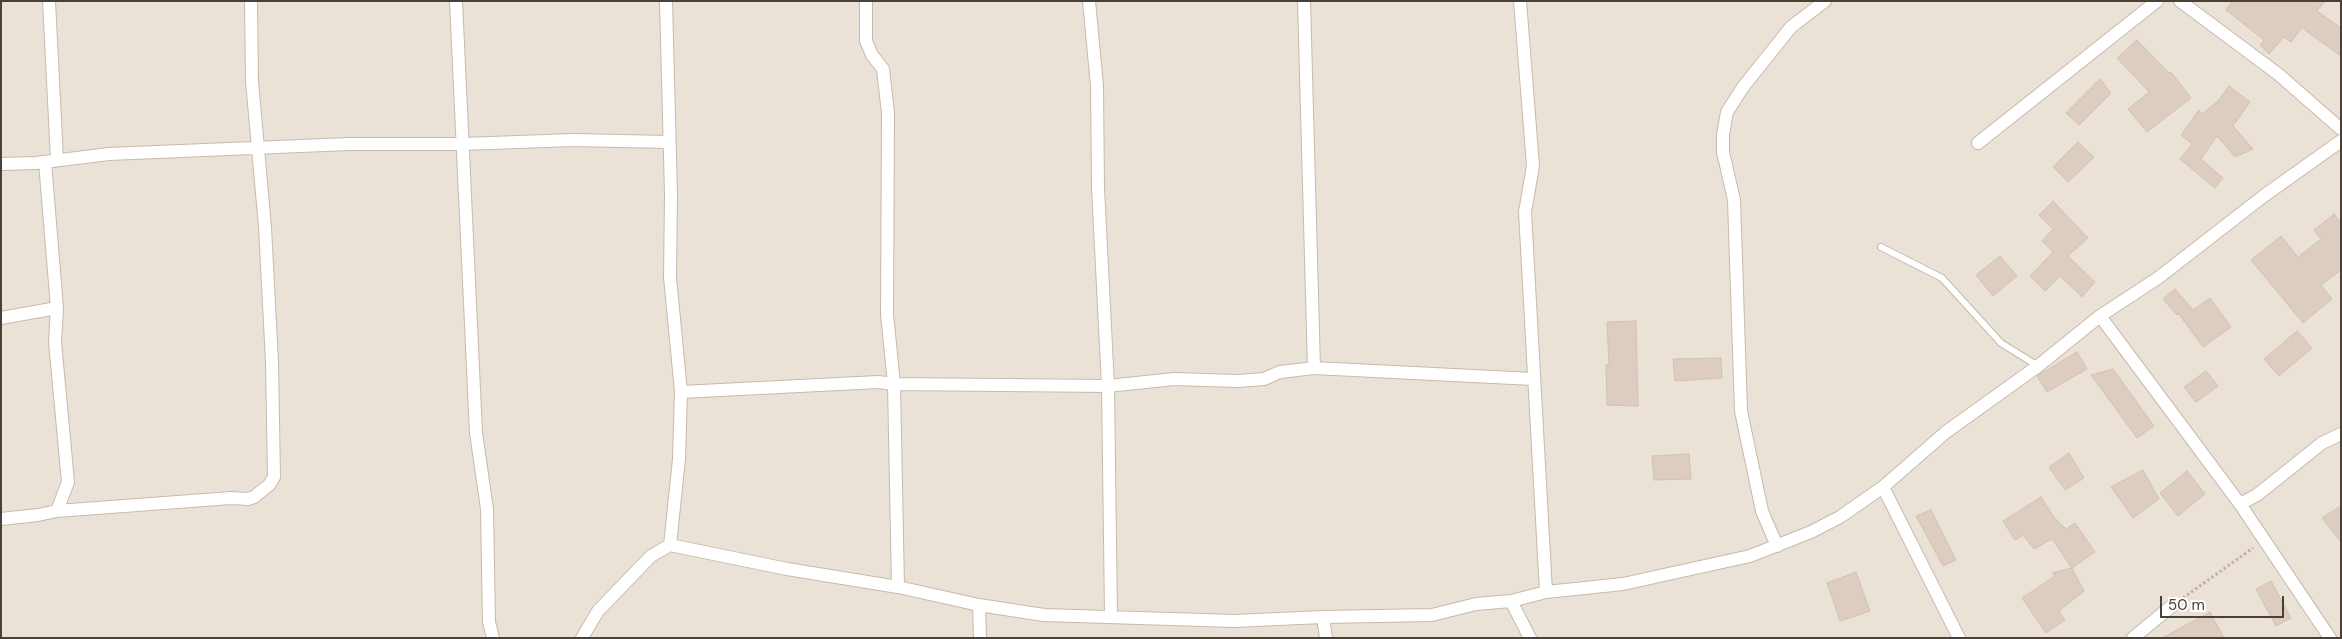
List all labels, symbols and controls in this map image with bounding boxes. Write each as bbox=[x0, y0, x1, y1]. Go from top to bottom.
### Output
scale bar bbox=[2162, 586, 2286, 618]
text: 50 m bbox=[2168, 595, 2205, 615]

